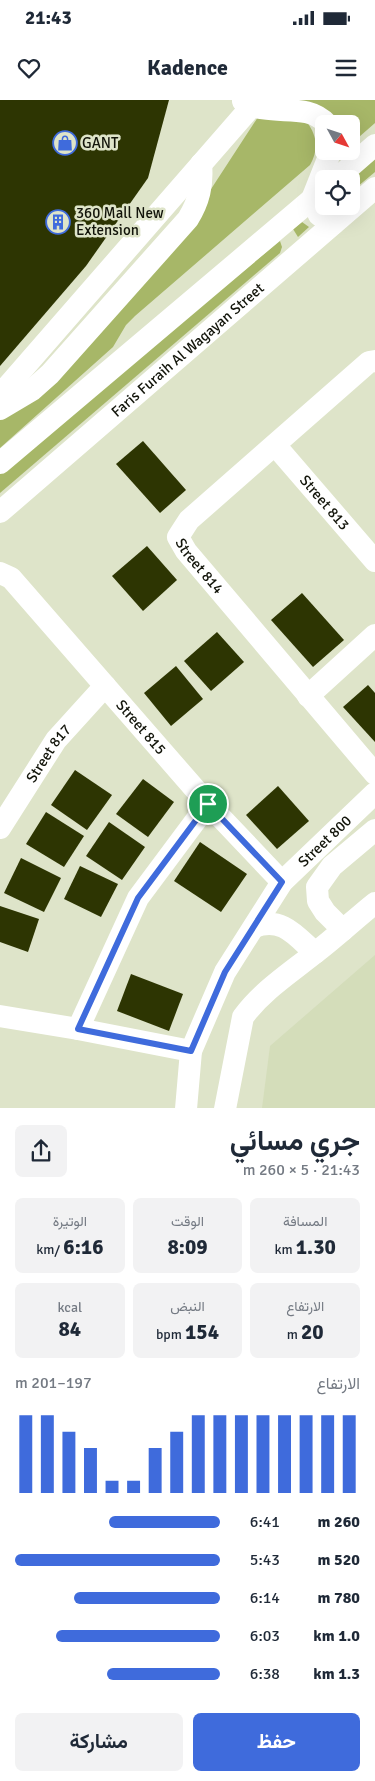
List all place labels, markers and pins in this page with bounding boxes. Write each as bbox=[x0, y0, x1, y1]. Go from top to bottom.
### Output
shop icon: GANT bbox=[52, 130, 78, 156]
place label: GANT bbox=[82, 134, 119, 152]
place label: 360 Mall New Extension bbox=[76, 204, 164, 239]
building icon: 360 Mall New Extension bbox=[45, 209, 71, 235]
pin bbox=[187, 783, 229, 825]

